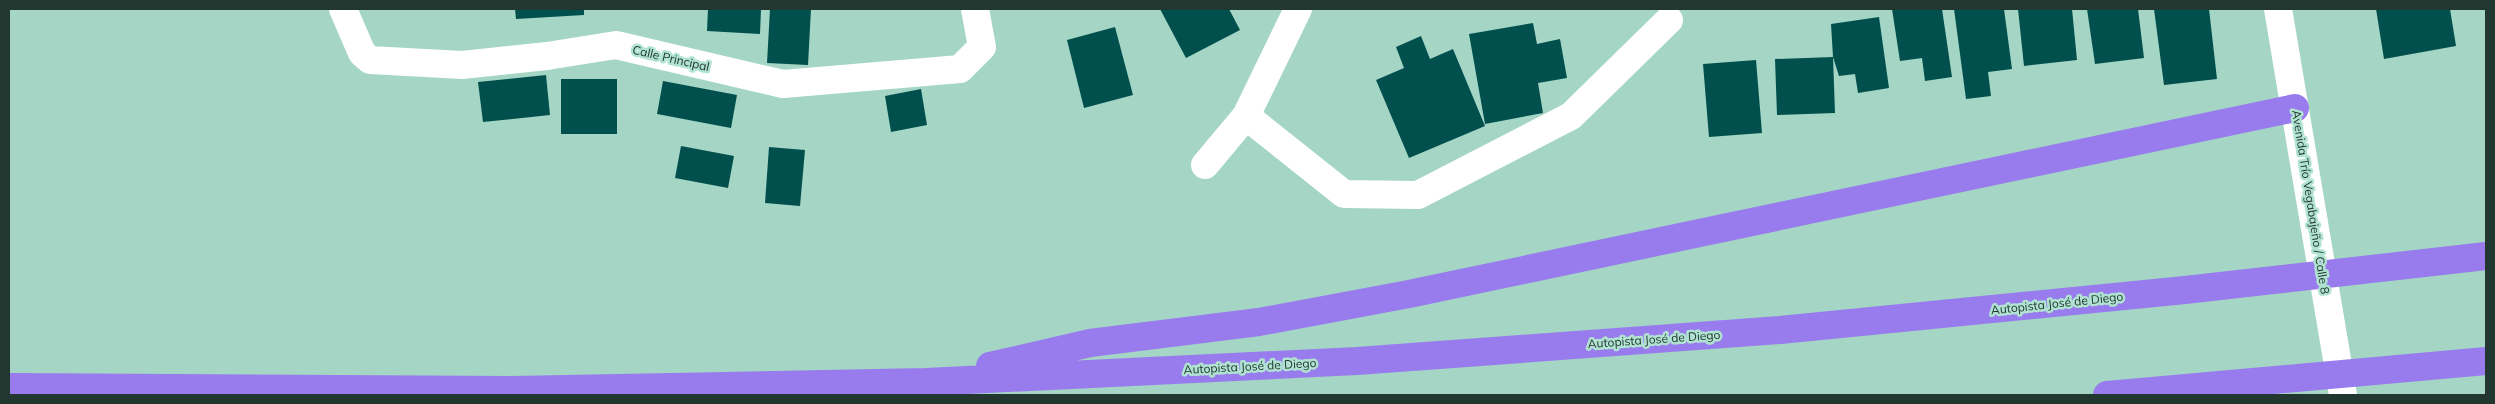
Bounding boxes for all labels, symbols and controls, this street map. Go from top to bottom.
street label: Calle Principal [631,42,711,74]
street label: Avenida Trío Vegabajeño / Calle 8 [2289,109,2333,295]
street label: Autopista José de Diego [1990,289,2124,317]
street label: Autopista José de Diego [1587,327,1721,351]
street label: Autopista José de Diego [1183,355,1317,377]

